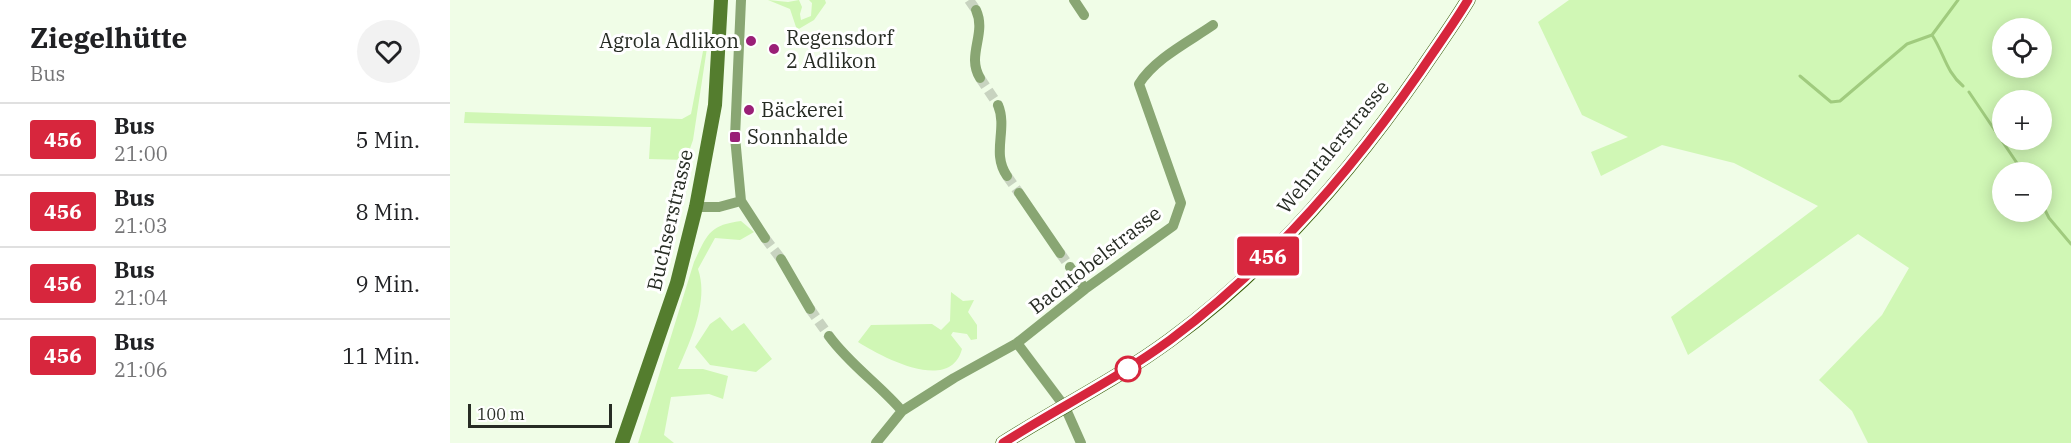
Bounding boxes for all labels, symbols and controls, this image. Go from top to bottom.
map controls [1992,18,2052,222]
button: locate [1992,18,2052,78]
text: Ziegelhütte [30,19,187,56]
button: heart [357,20,420,83]
place label: Regensdorf 2 Adlikon [786,24,894,74]
place label: Agrola Adlikon [599,27,739,54]
marker: Agrola Adlikon [744,34,758,48]
marker: Regensdorf 2 Adlikon [767,42,781,56]
text: Bus [30,60,65,87]
street label: Wehntalerstrasse [1270,74,1395,219]
button: + [1992,90,2052,150]
place label: Bäckerei [761,96,844,123]
marker: Bäckerei [742,103,756,117]
text: Bus [114,111,155,140]
place label: Sonnhalde [747,123,848,150]
text: 456 [44,125,82,153]
text: 5 Min. [355,125,420,154]
marker: Sonnhalde [728,130,742,144]
text: 21:00 [114,140,168,167]
street label: Buchserstrasse [640,147,699,293]
button: − [1992,162,2052,222]
text: Bus [114,183,155,212]
text: 456 [44,197,82,225]
text: 8 Min. [355,197,420,226]
street label: Bachtobelstrasse [1023,199,1166,320]
text: 21:03 [114,212,168,239]
line badge: 456 [1234,236,1302,276]
text: 456 [1249,242,1287,270]
text: Bus [114,255,155,284]
text: 456 [44,269,82,297]
text: 9 Min. [355,269,420,298]
text: 21:04 [114,284,168,311]
text: Bus [114,327,155,356]
text: 456 [44,341,82,369]
text: 11 Min. [342,341,420,370]
text: 21:06 [114,356,168,383]
unlabelled marker [1115,356,1141,382]
scale bar [468,401,612,428]
text: 100 m [477,404,525,424]

